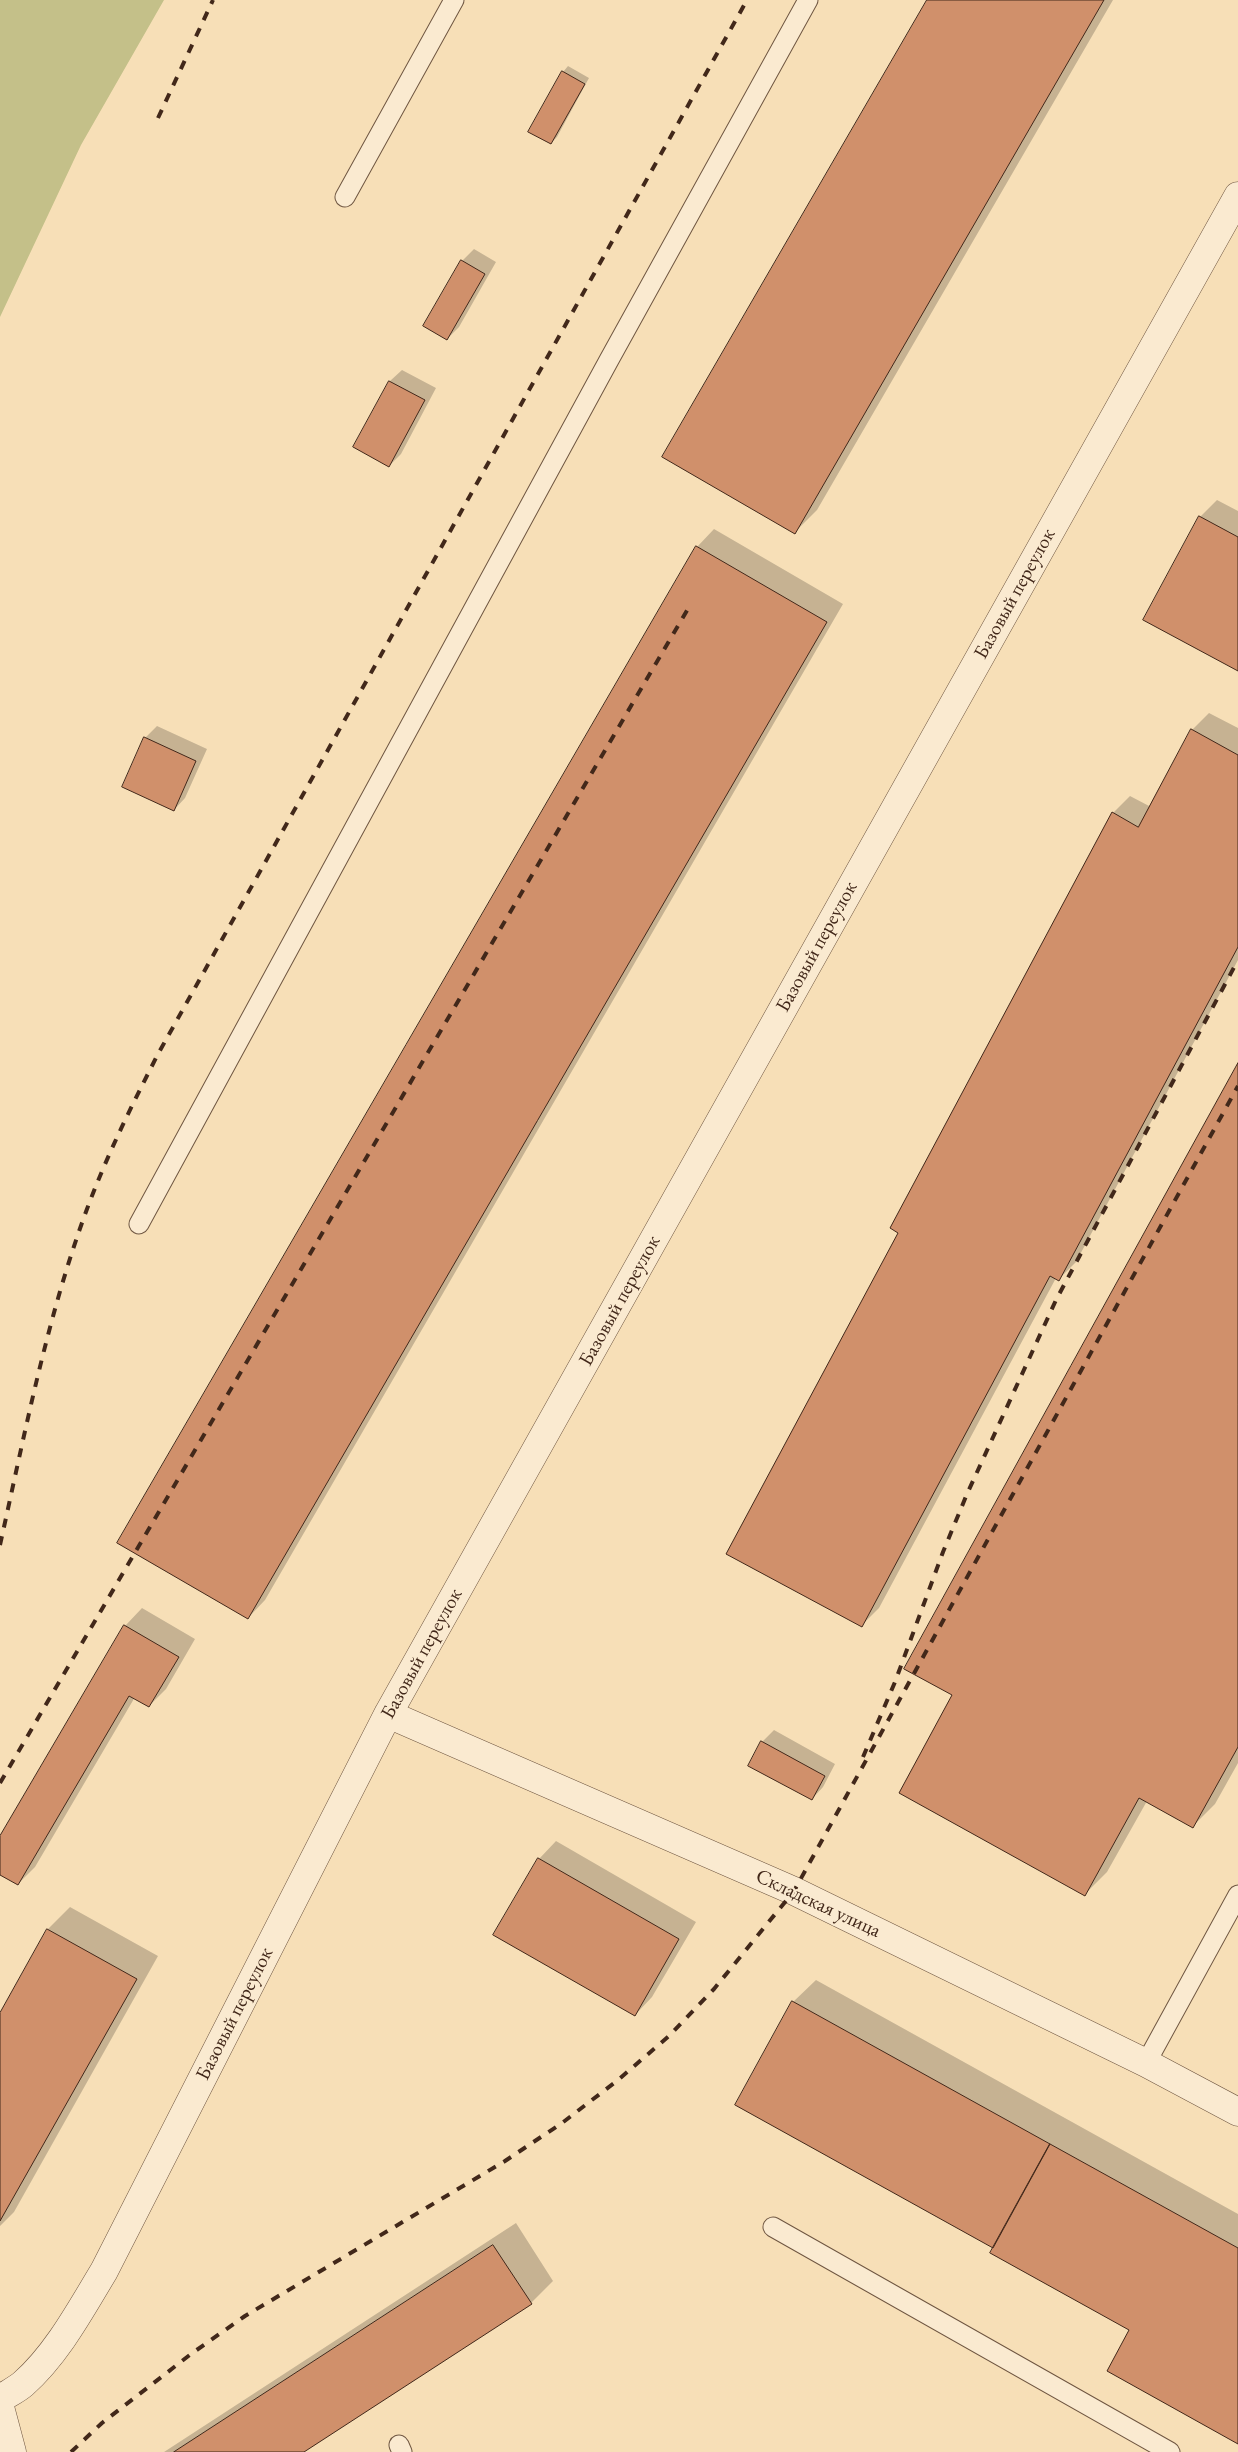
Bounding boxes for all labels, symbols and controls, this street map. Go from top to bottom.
street label: Базовый переулок [969,524,1061,664]
street label: Базовый переулок [771,877,863,1017]
street label: Базовый переулок [574,1231,666,1371]
street label: Базовый переулок [376,1584,468,1724]
street label: Складская улица [752,1865,884,1943]
street label: Базовый переулок [191,1944,279,2084]

